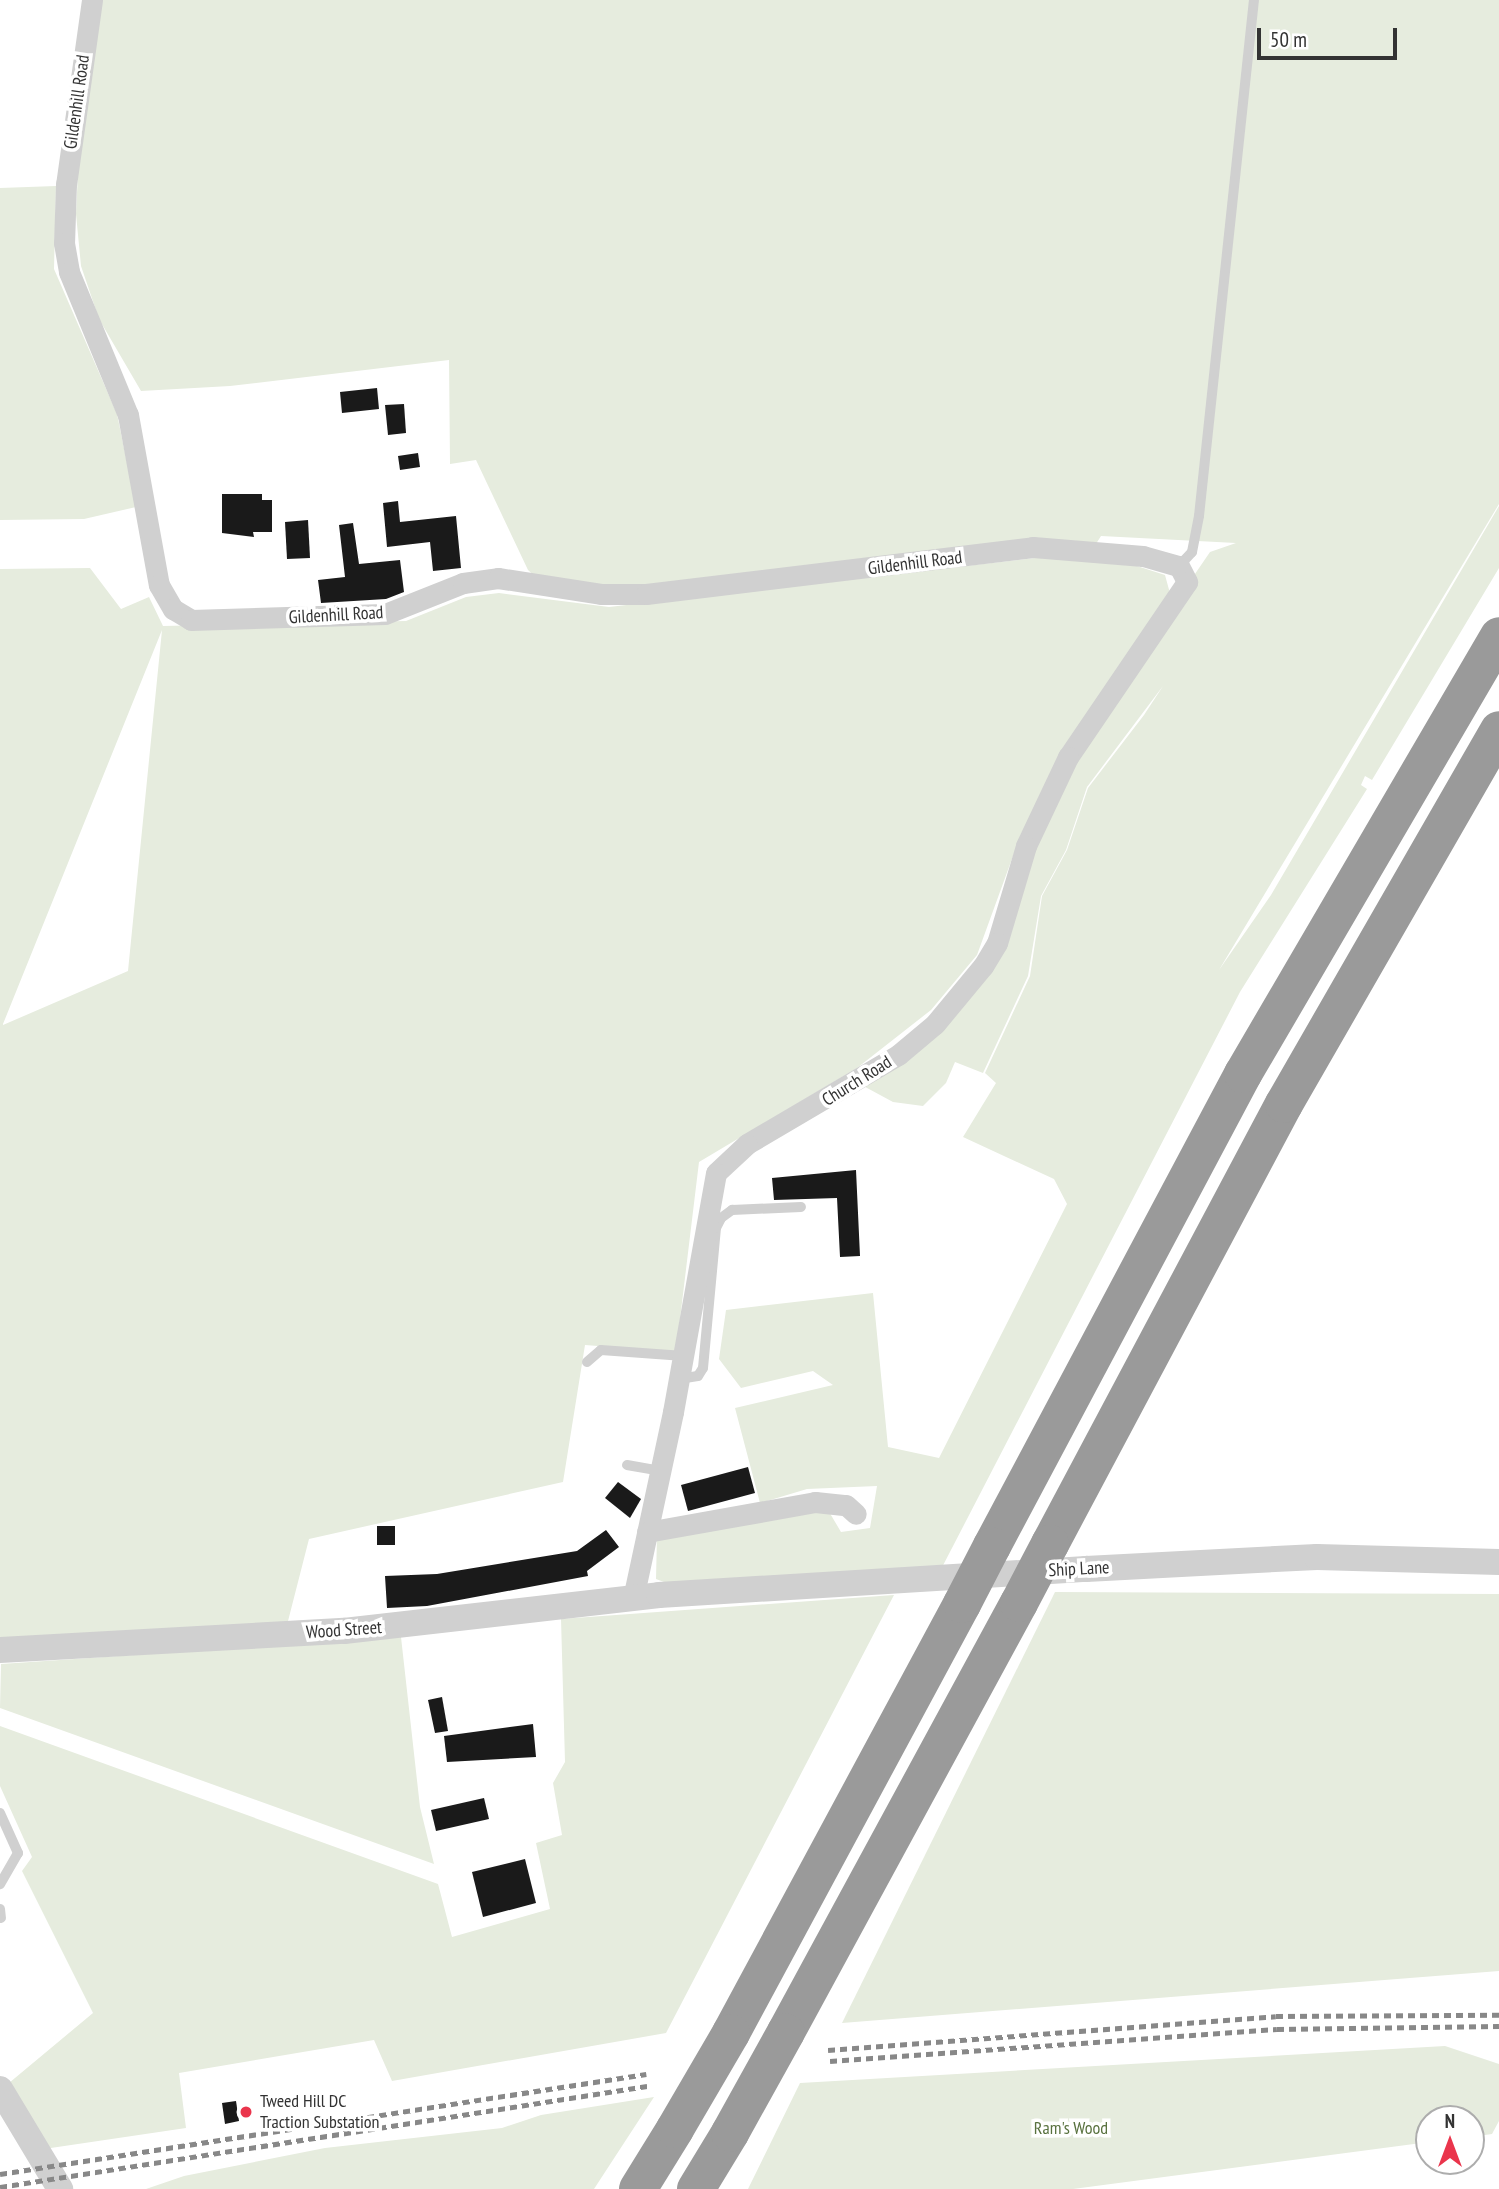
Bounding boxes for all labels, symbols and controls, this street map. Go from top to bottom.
scale bar [1261,14,1401,58]
text: 50 m [1270,26,1307,53]
street label: Gildenhill Road [60,54,94,150]
street label: Gildenhill Road [867,547,963,579]
street label: Gildenhill Road [288,602,384,628]
street label: Church Road [818,1051,896,1111]
street label: Ship Lane [1048,1557,1110,1581]
street label: Wood Street [305,1617,383,1643]
place label: Tweed Hill DC Traction Substation [260,2091,380,2134]
marker: Tweed Hill DC Traction Substation [238,2104,254,2120]
north arrow [1415,2105,1485,2175]
text: N [1445,2109,1455,2133]
park label: Ram's Wood [1034,2117,1108,2139]

